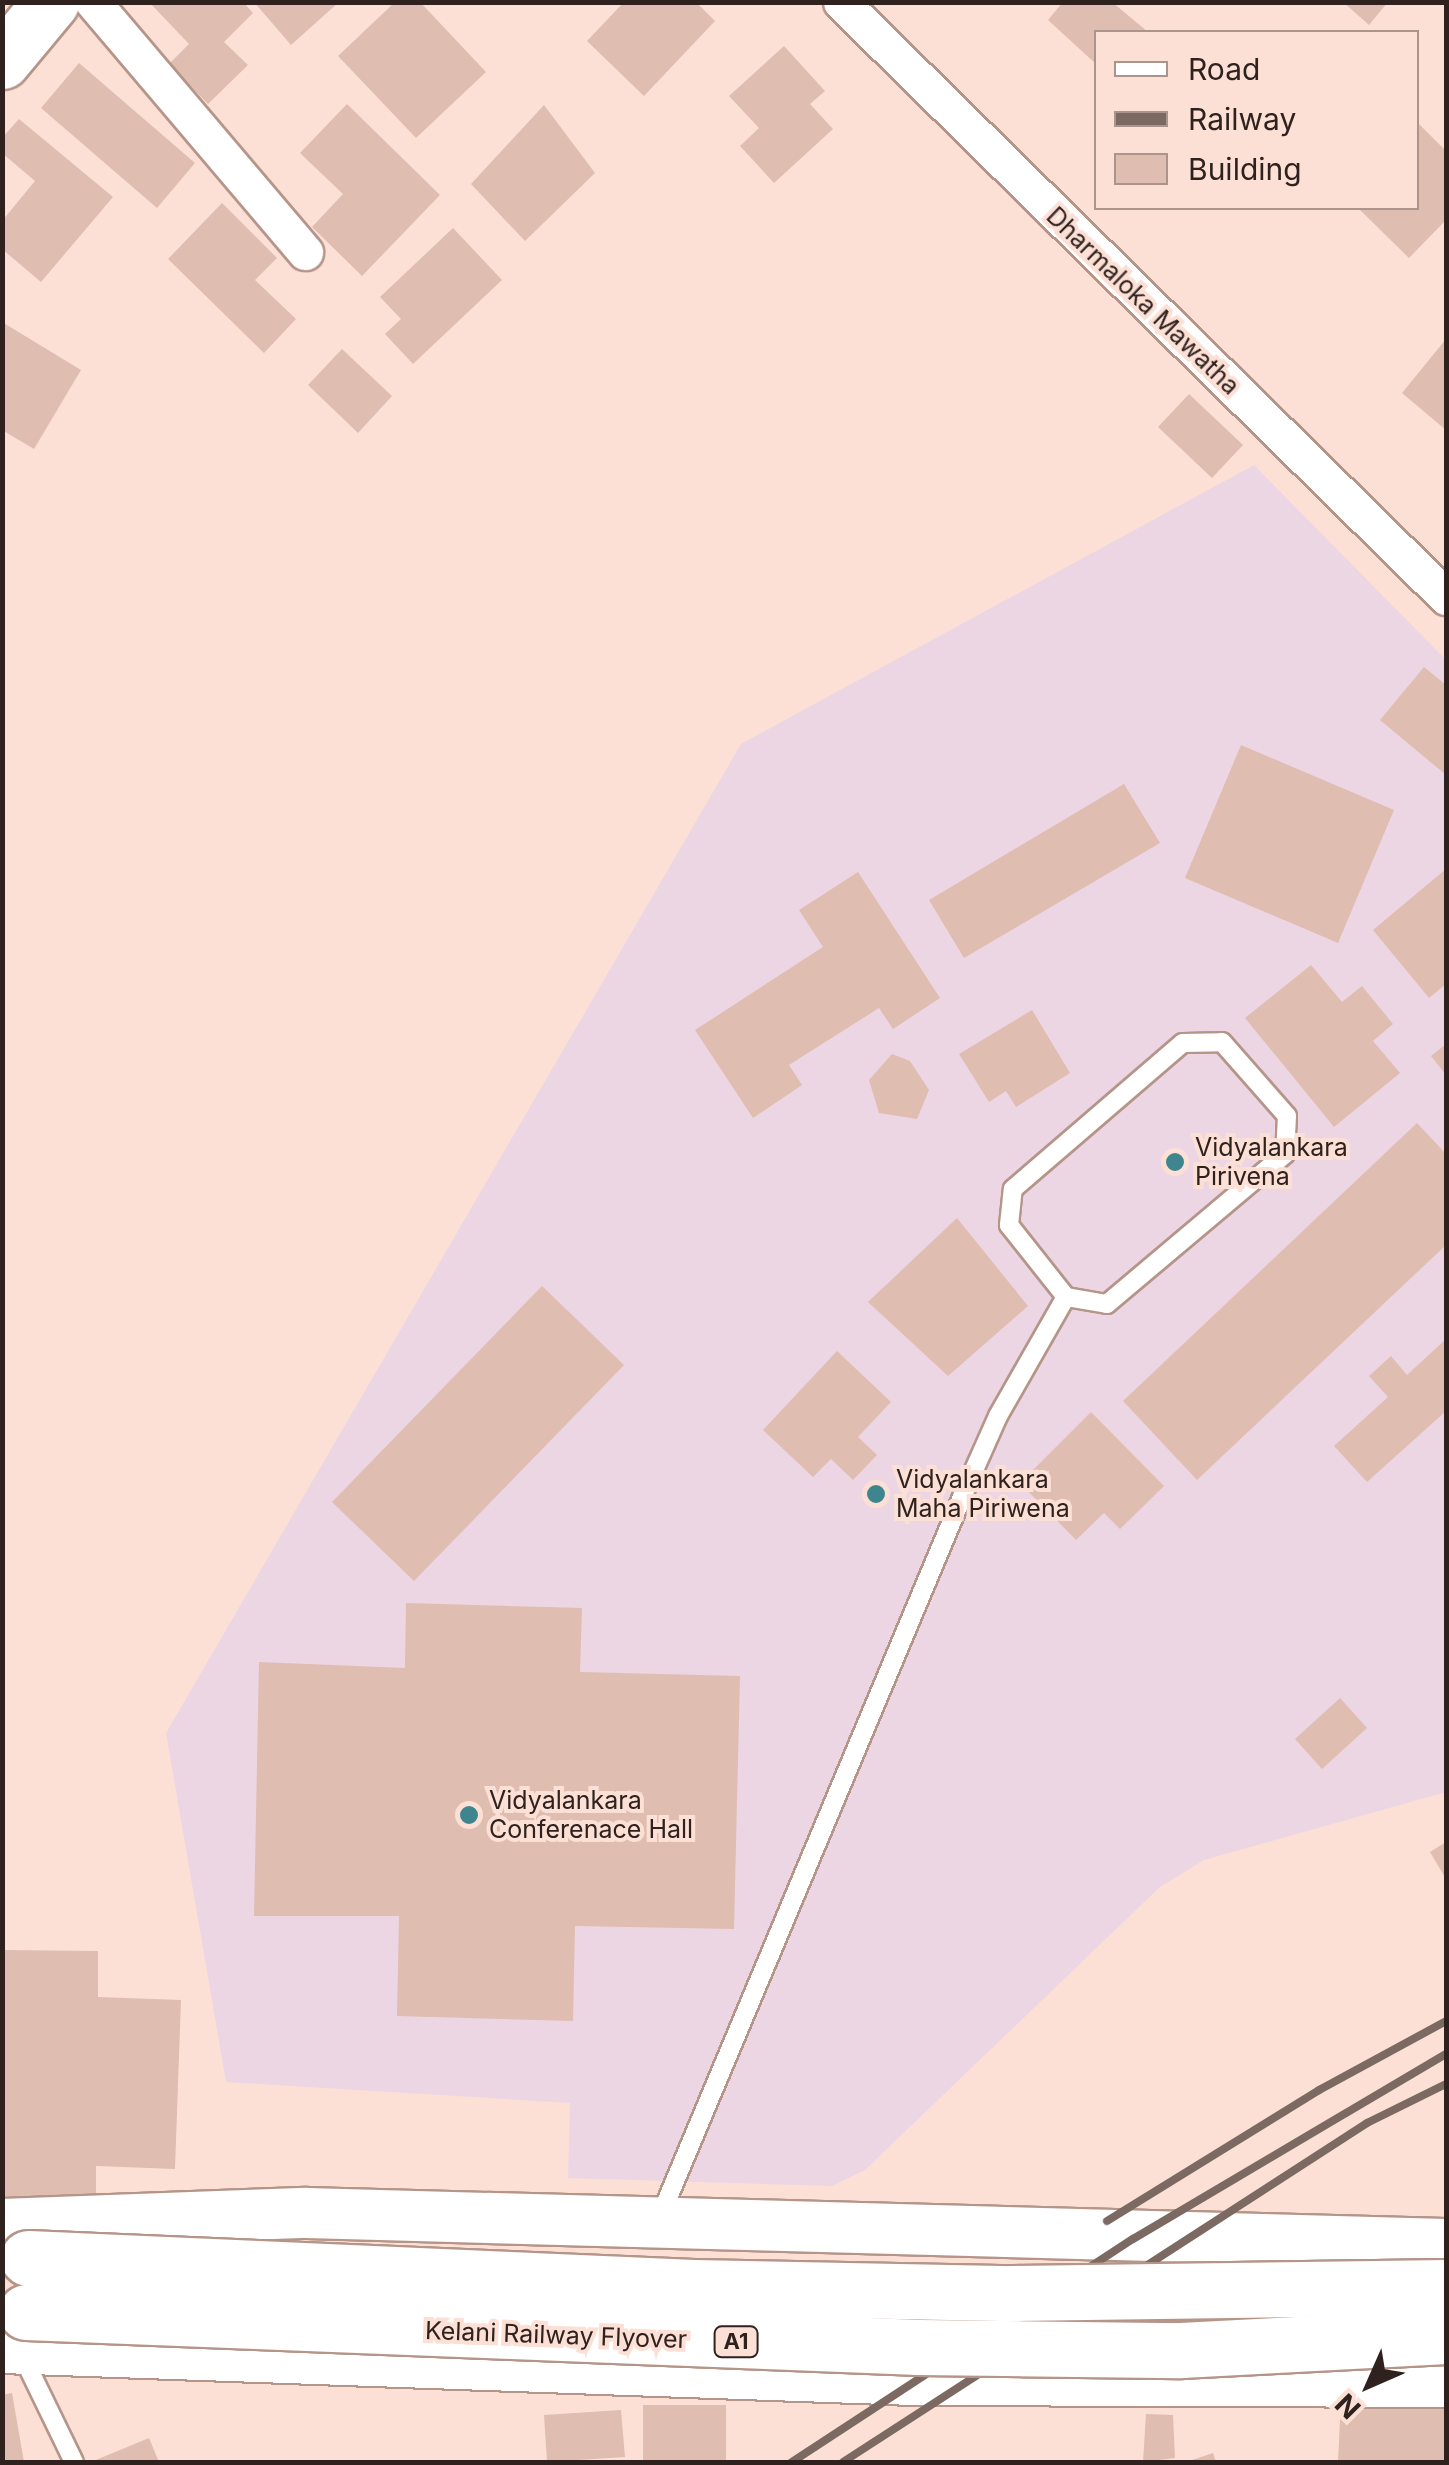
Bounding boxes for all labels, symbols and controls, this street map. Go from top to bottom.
legend [1094,30,1419,210]
text: Road [1188,51,1260,87]
text: Railway [1188,101,1296,137]
text: Building [1188,151,1302,187]
street label: Dharmaloka Mawatha [1040,201,1246,401]
place label: Vidyalankara Pirivena [1195,1133,1348,1192]
marker: Vidyalankara Pirivena [1164,1151,1186,1173]
place label: Vidyalankara Maha Piriwena [896,1465,1070,1524]
marker: Vidyalankara Maha Piriwena [865,1483,887,1505]
place label: Vidyalankara Conferenace Hall [489,1786,693,1845]
marker: Vidyalankara Conferenace Hall [458,1804,480,1826]
street label: Kelani Railway Flyover [424,2315,688,2355]
road number: A1 [714,2325,758,2359]
north arrow [1319,2335,1419,2435]
text: N [1328,2387,1367,2426]

